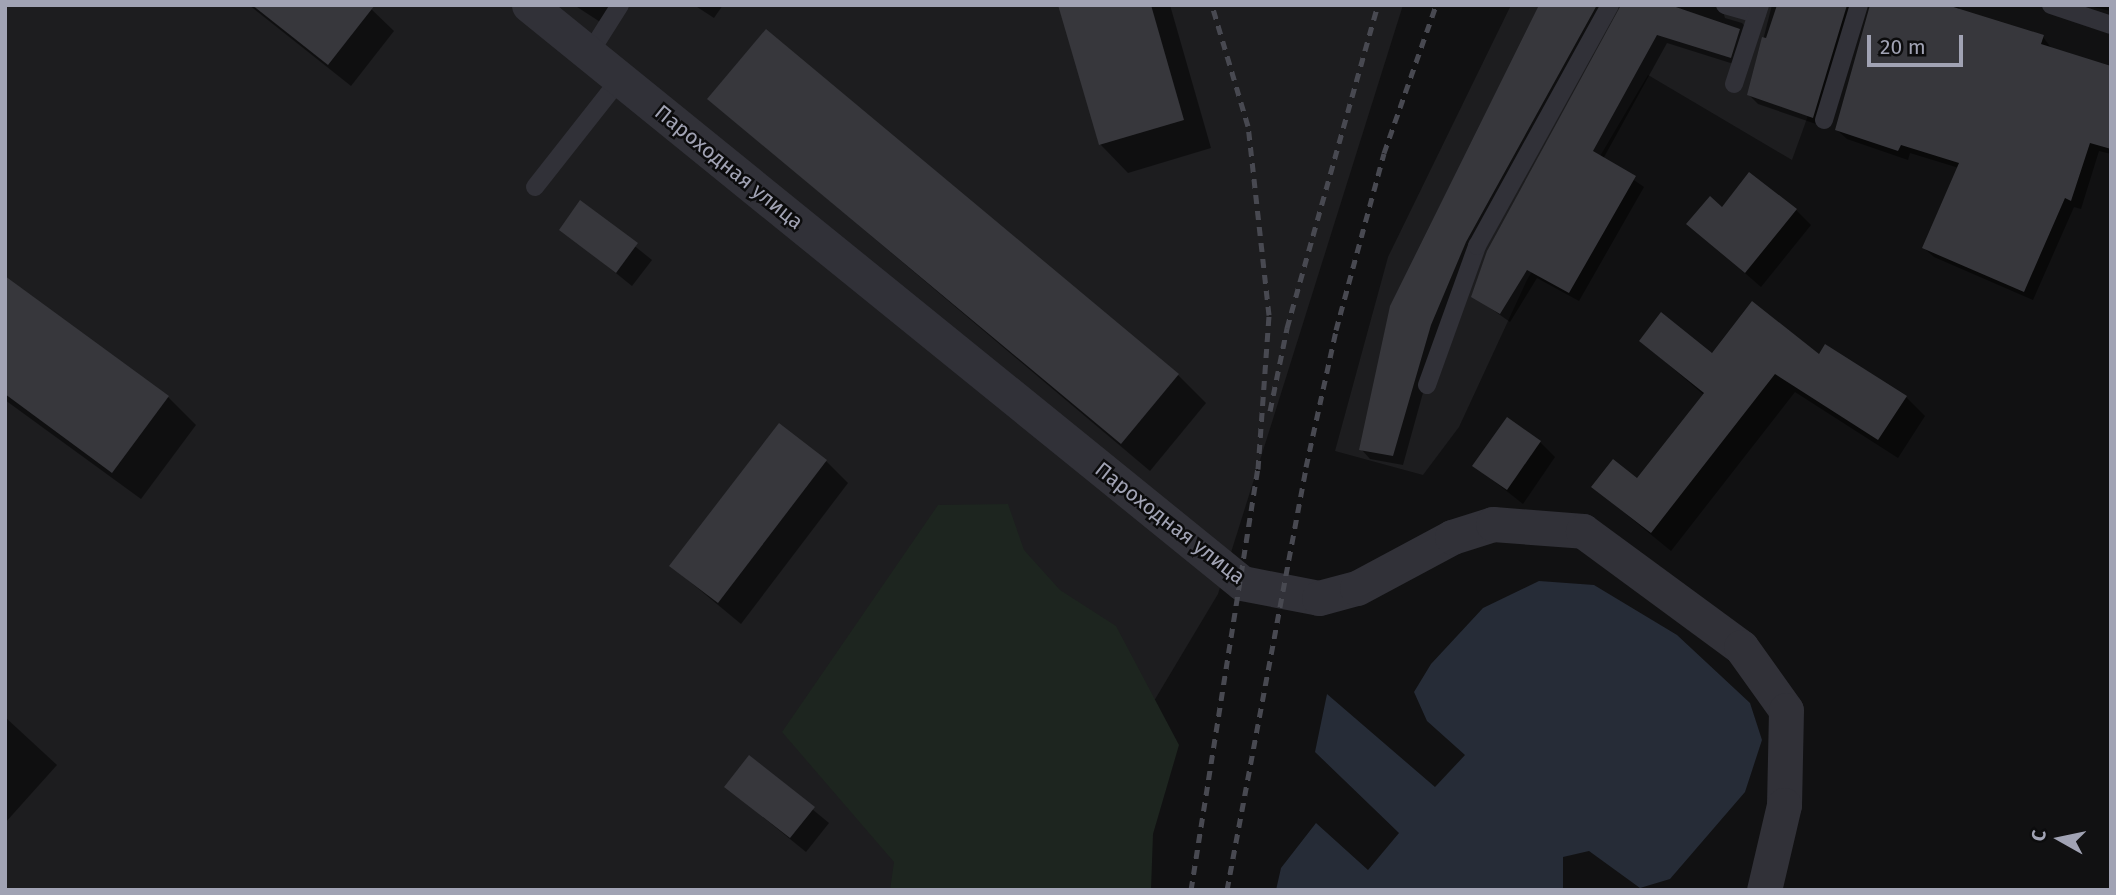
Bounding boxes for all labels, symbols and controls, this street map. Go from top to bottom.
scale bar [1871,21,1967,65]
text: 20 m [1880,34,1926,60]
street label: Пароходная улица [650,99,808,235]
street label: Пароходная улица [1090,457,1250,589]
north arrow [2025,804,2095,874]
text: С [2027,828,2051,843]

